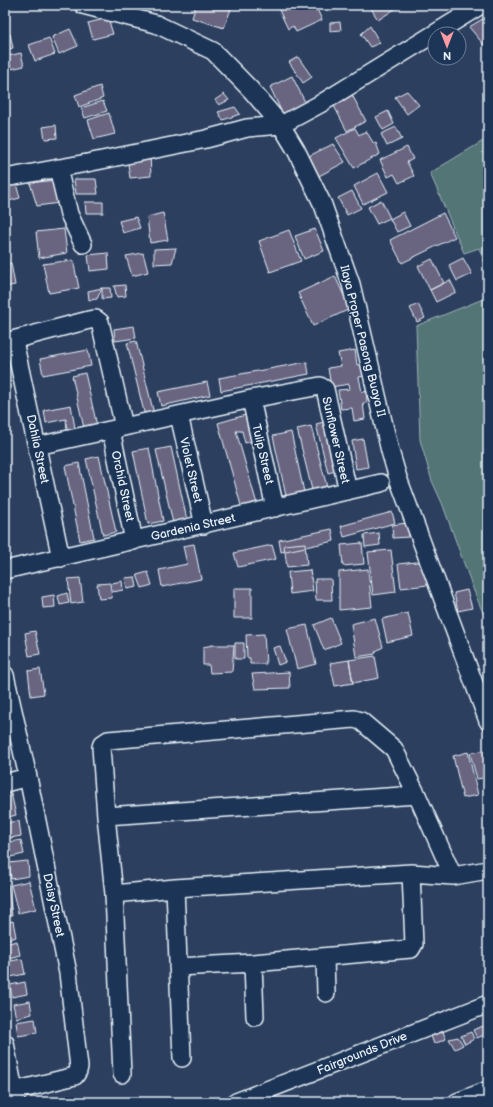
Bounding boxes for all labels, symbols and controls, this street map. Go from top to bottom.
north arrow [427,26,467,66]
text: N [443,49,451,62]
street label: Ilaya Proper Pasong Buaya II [336,264,389,419]
street label: Sunflower Street [318,395,353,485]
street label: Dahlia Street [23,413,52,485]
street label: Tulip Street [248,423,277,486]
street label: Violet Street [176,436,205,504]
street label: Orchid Street [108,449,137,523]
street label: Gardenia Street [149,510,237,544]
street label: Daisy Street [39,872,68,939]
street label: Fairgrounds Drive [315,1029,409,1078]

